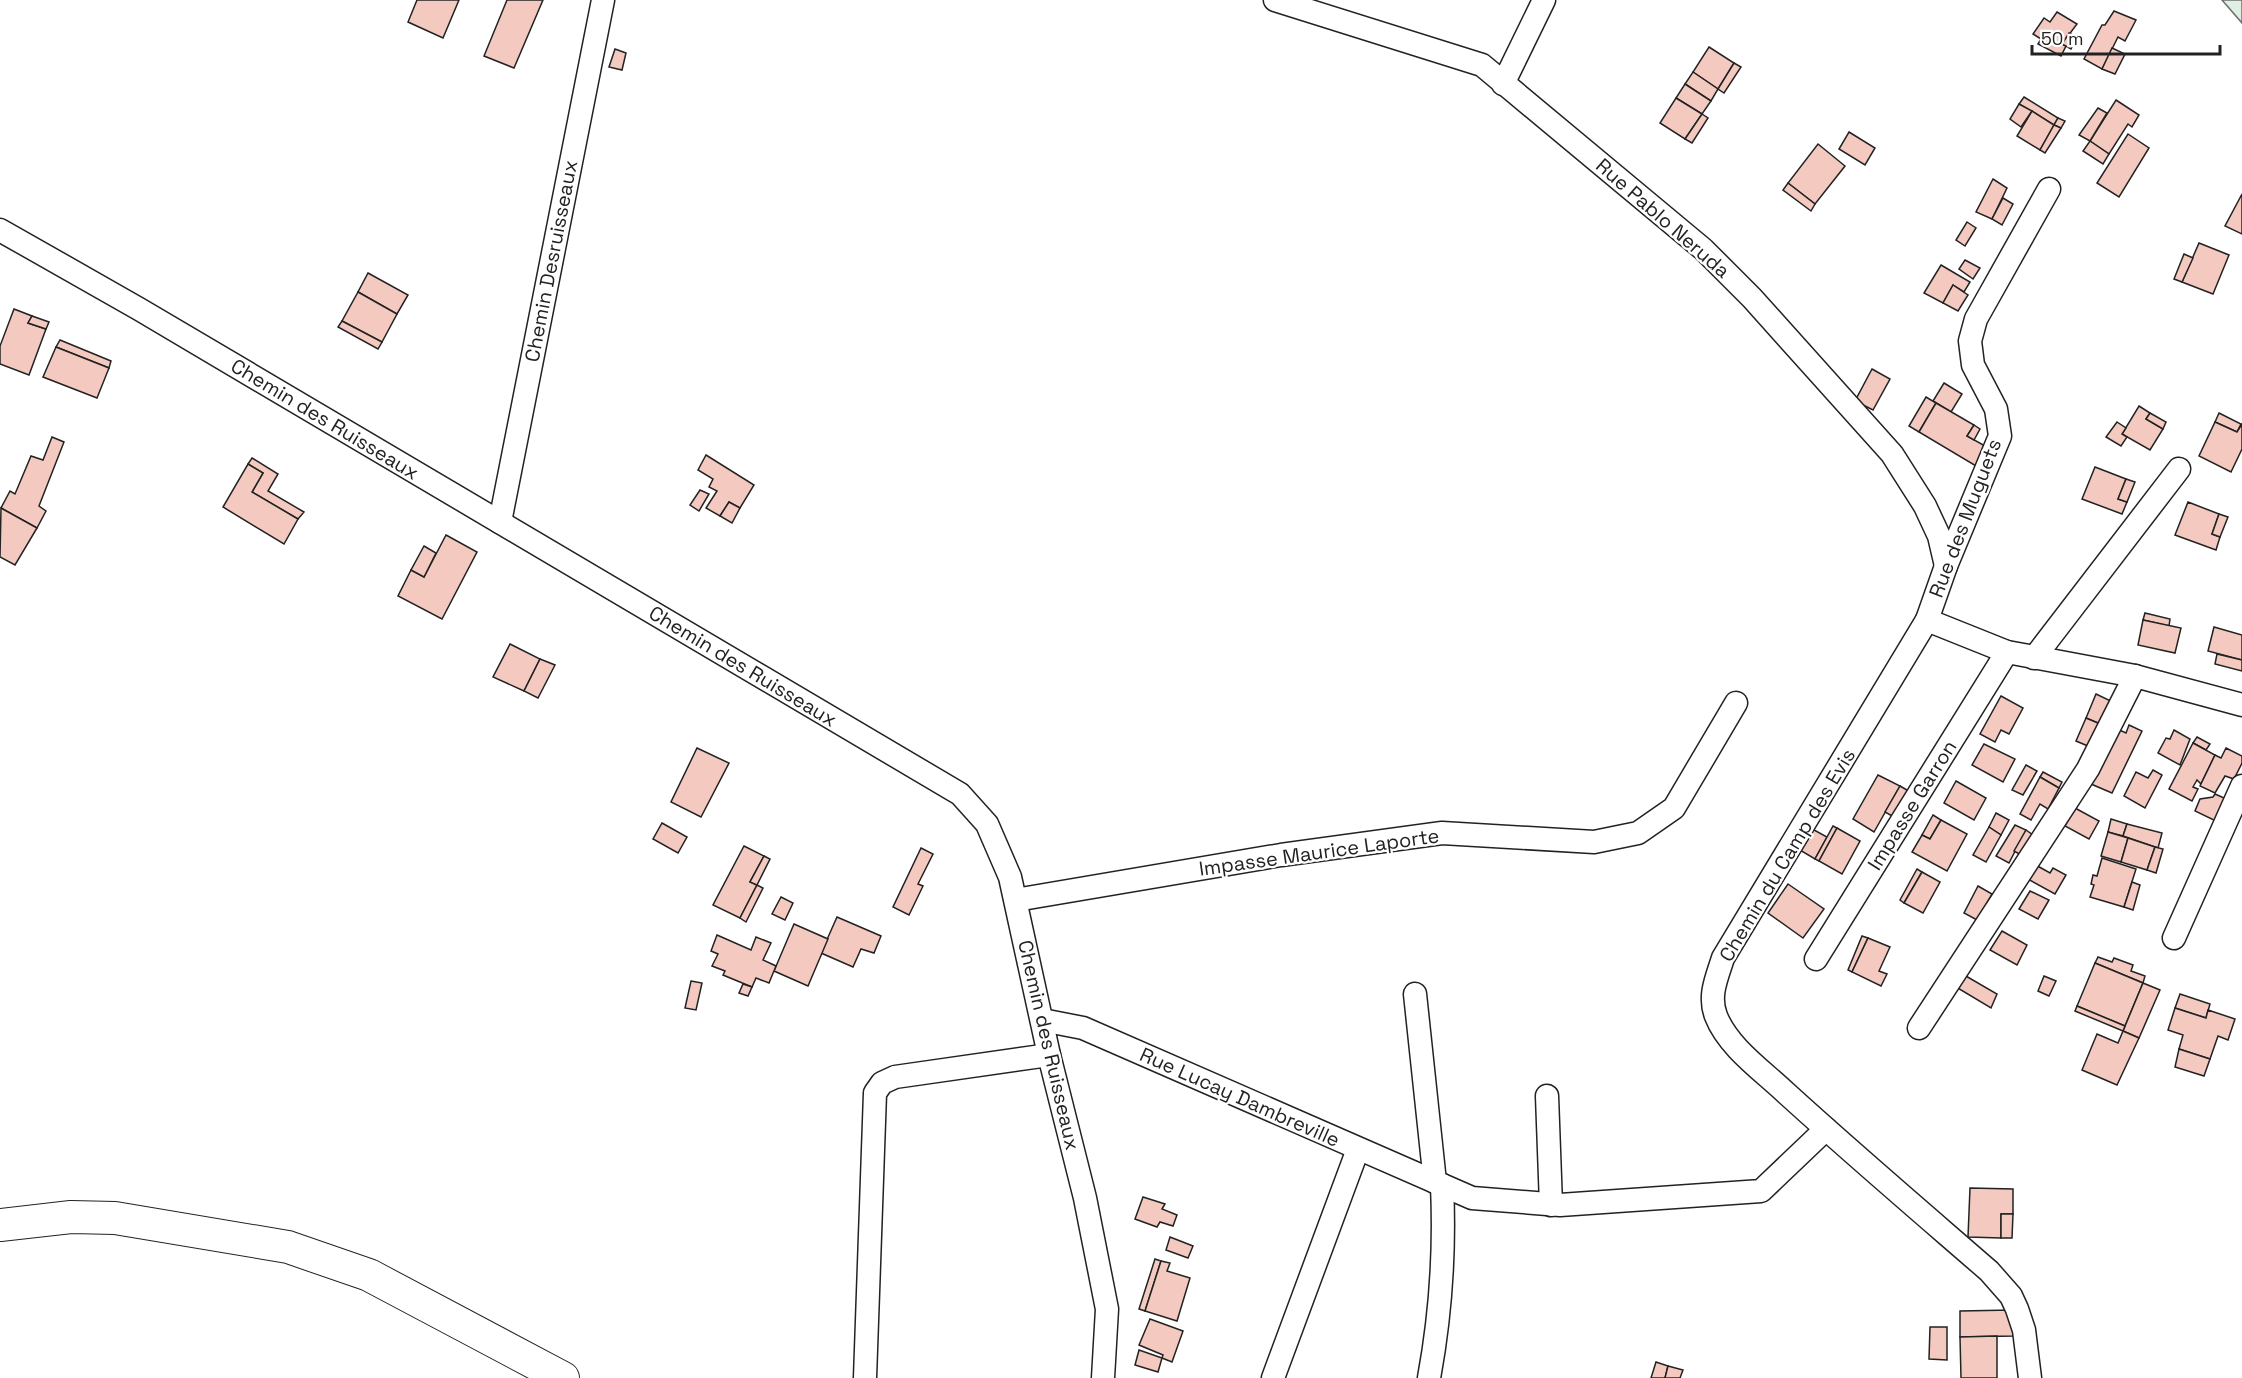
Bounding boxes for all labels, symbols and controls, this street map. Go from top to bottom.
scale bar [2032,18,2220,56]
text: 50 m [2041,27,2083,50]
street label: Rue Pablo Neruda [1590,153,1736,283]
street label: Chemin Desruisseaux [519,158,583,364]
street label: Chemin des Ruisseaux [226,353,424,485]
street label: Rue des Muguets [1923,435,2007,601]
street label: Chemin des Ruisseaux [644,600,842,732]
street label: Impasse Garron [1862,735,1962,875]
street label: Chemin du Camp des Evis [1713,744,1861,966]
street label: Impasse Maurice Laporte [1197,822,1441,882]
street label: Chemin des Ruisseaux [1012,937,1086,1153]
street label: Rue Lucay Dambreville [1136,1041,1344,1153]

